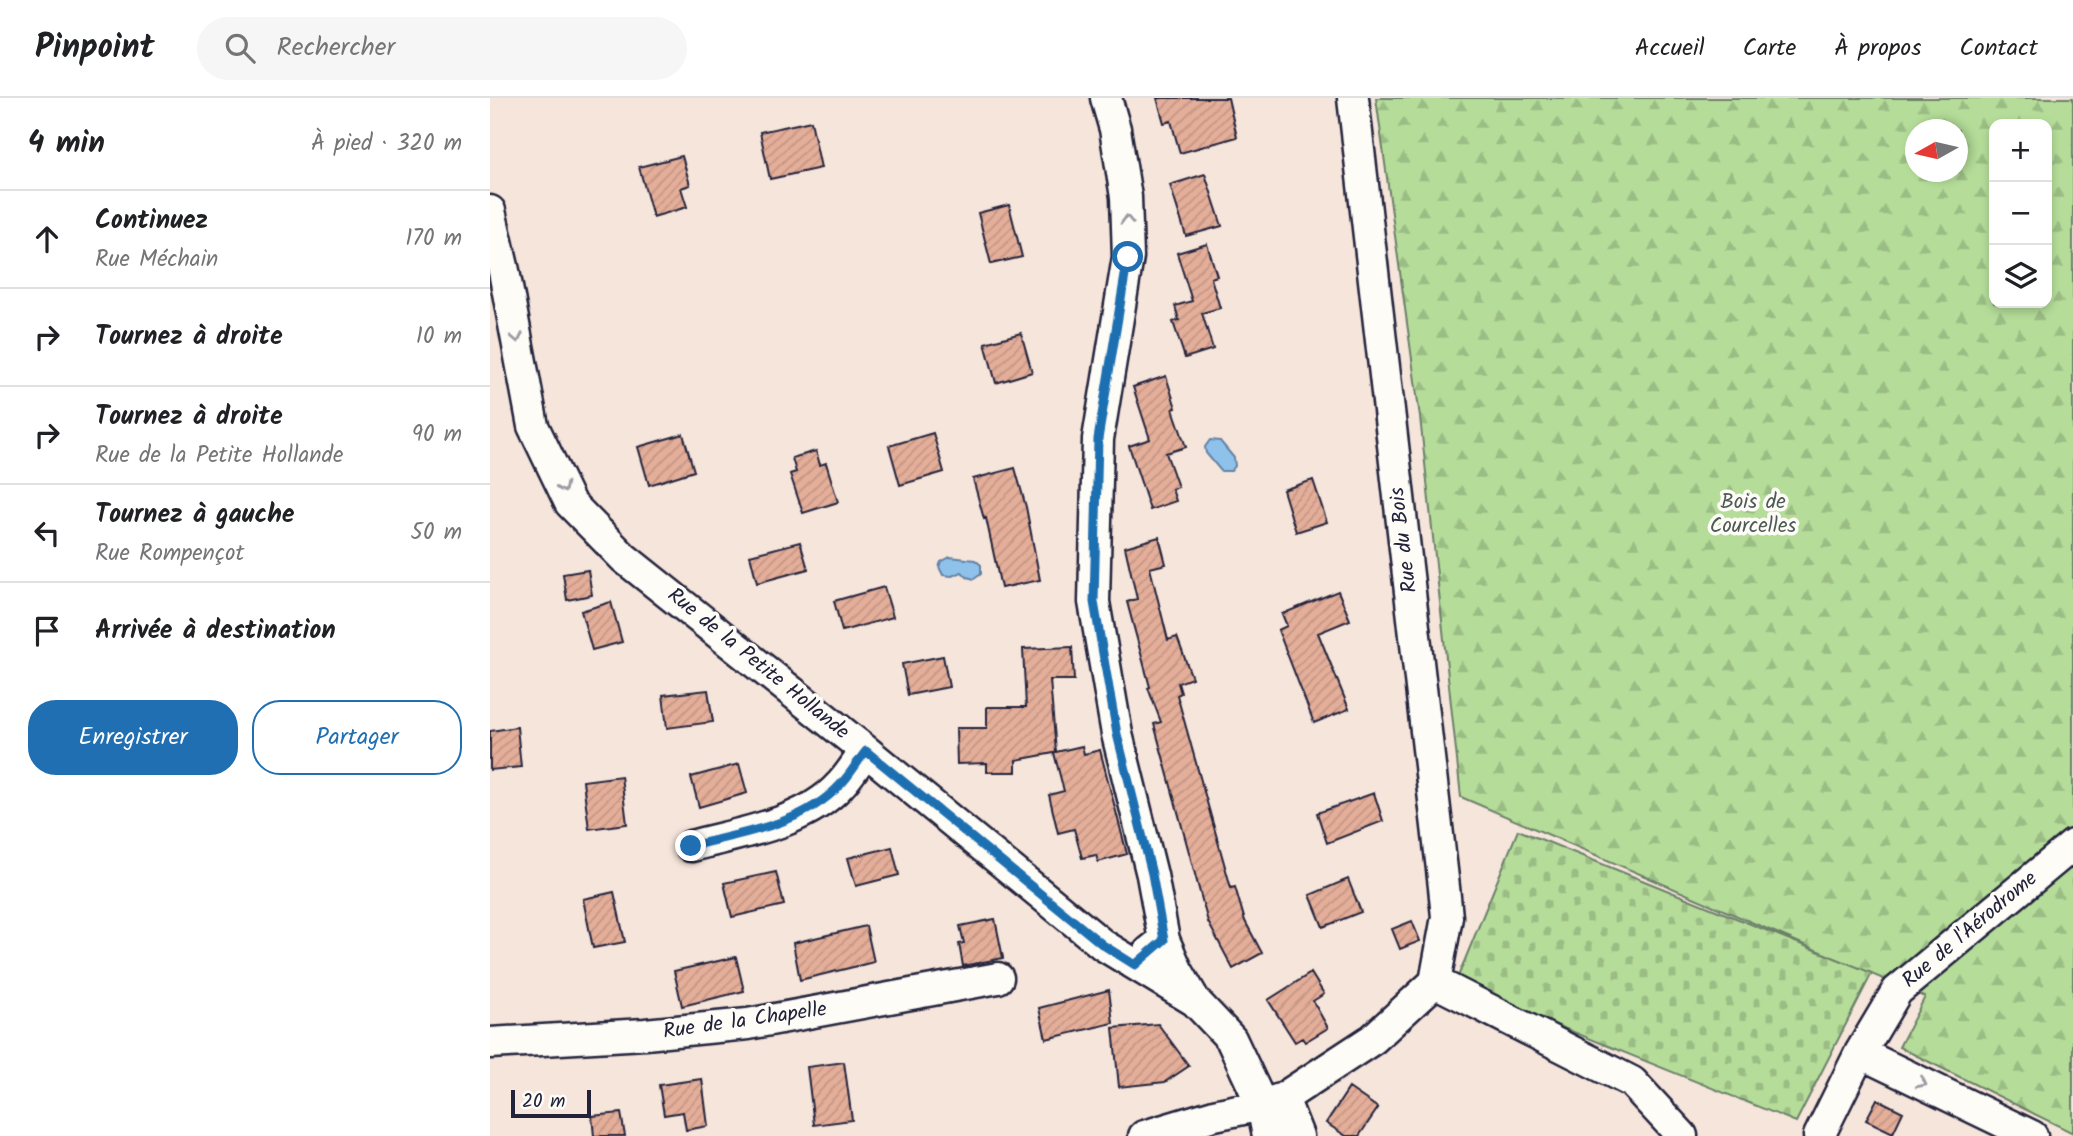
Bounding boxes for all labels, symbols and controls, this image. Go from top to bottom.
search box [197,17,687,80]
text: Pinpoint [35,22,155,75]
text: Rechercher [277,27,395,69]
icon: search [221,29,259,67]
text: Accueil [1635,29,1705,68]
text: Carte [1743,29,1796,68]
text: À propos [1834,29,1921,68]
text: Contact [1959,29,2038,68]
north arrow [1905,119,1968,182]
map controls [1989,119,2052,308]
button: + [1989,119,2052,182]
text: 4 min [28,120,105,168]
text: À pied · 320 m [311,126,462,162]
button: − [1989,182,2052,245]
text: Continuez [95,200,208,242]
one-way arrow [1119,214,1135,225]
icon: ahead [28,220,66,258]
text: 170 m [405,221,462,257]
route start [1112,241,1143,272]
text: Rue Méchain [95,242,218,278]
button: layers [1989,245,2052,308]
text: Tournez à droite [95,316,283,358]
icon: right [28,318,66,356]
text: 10 m [416,319,462,355]
one-way arrow [509,332,524,344]
text: Tournez à droite [95,396,283,438]
icon: right [28,416,66,454]
text: 90 m [412,417,462,453]
text: Rue de la Petite Hollande [95,438,343,474]
one-way arrow [555,481,569,493]
street label: Rue du Bois [1381,485,1427,595]
park label: Bois de Courcelles [1710,486,1796,543]
text: Tournez à gauche [95,494,295,536]
icon: left [28,514,66,552]
text: 50 m [411,515,462,551]
text: Rue Rompençot [95,536,244,572]
street label: Rue de la Petite Hollande [659,580,857,749]
text: Arrivée à destination [95,610,336,652]
icon: arrive [28,612,66,650]
button: Enregistrer [28,700,238,775]
button: Partager [252,700,462,775]
route end [675,830,706,861]
street label: Rue de l'Aérodrome [1895,863,2045,997]
street label: Rue de la Chapelle [661,993,829,1049]
one-way arrow [1915,1074,1927,1088]
scale bar [511,1087,592,1119]
text: 20 m [522,1087,565,1117]

